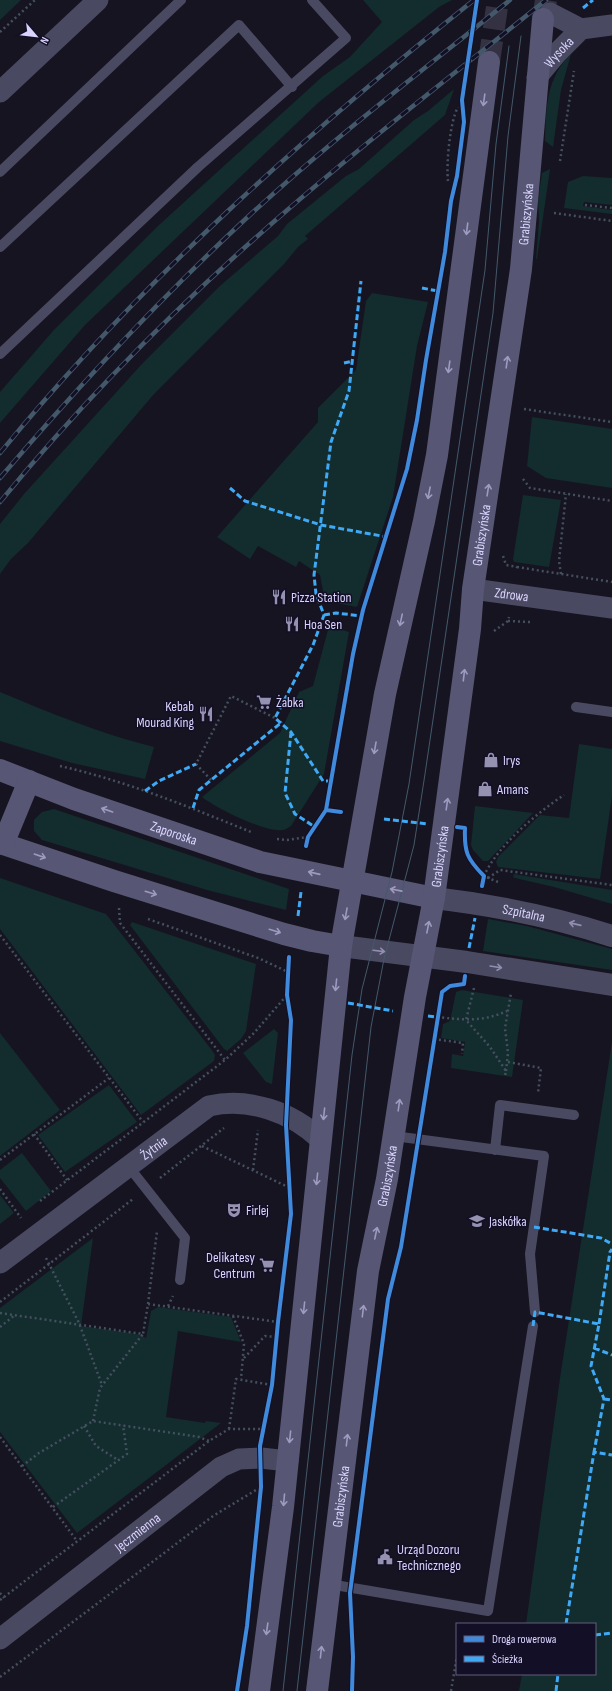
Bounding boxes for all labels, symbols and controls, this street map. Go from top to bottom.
north arrow [16,16,56,56]
street label: Wysoka [540,33,577,71]
text: N [37,35,52,46]
one-way arrow [480,93,488,106]
street label: Grabiszyńska [515,183,537,246]
one-way arrow [464,222,471,235]
one-way arrow [503,356,511,369]
one-way arrow [445,360,453,373]
one-way arrow [484,484,492,497]
one-way arrow [425,487,433,500]
street label: Grabiszyńska [469,503,495,567]
street label: Zdrowa [494,584,530,606]
restaurant icon: Pizza Station [270,588,288,606]
place label: Pizza Station [291,589,351,606]
one-way arrow [396,613,404,626]
restaurant icon: Hoa Sen [283,615,301,633]
place label: Hoa Sen [304,616,342,633]
one-way arrow [460,669,468,682]
supermarket icon: Żabka [255,693,273,711]
place label: Żabka [276,694,304,711]
place label: Kebab Mourad King [136,698,194,731]
restaurant icon: Kebab Mourad King [197,705,215,723]
one-way arrow [371,741,379,754]
shop icon: Irys [482,751,500,769]
place label: Irys [503,752,520,769]
shop icon: Amans [476,780,494,798]
place label: Amans [496,781,529,798]
one-way arrow [443,798,451,811]
one-way arrow [101,806,114,813]
street label: Zaporoska [148,818,199,849]
street label: Grabiszyńska [428,825,453,888]
one-way arrow [34,853,47,860]
one-way arrow [308,868,321,876]
one-way arrow [390,886,403,894]
one-way arrow [144,890,157,897]
street label: Szpitalna [501,900,547,926]
one-way arrow [342,907,350,920]
one-way arrow [569,920,582,928]
one-way arrow [425,921,433,934]
one-way arrow [268,928,281,935]
one-way arrow [372,947,385,955]
one-way arrow [489,963,502,971]
one-way arrow [332,978,340,991]
one-way arrow [395,1099,403,1112]
one-way arrow [320,1107,327,1120]
street label: Żytnia [137,1132,171,1164]
street label: Grabiszyńska [374,1144,401,1208]
one-way arrow [313,1172,321,1185]
theatre icon: Firlej [225,1201,243,1219]
place label: Firlej [246,1202,269,1219]
school or university icon: Jaskółka [468,1212,486,1230]
place label: Jaskółka [488,1213,527,1230]
one-way arrow [372,1227,380,1240]
place label: Delikatesy Centrum [206,1249,256,1282]
supermarket icon: Delikatesy Centrum [258,1256,276,1274]
one-way arrow [300,1301,308,1314]
one-way arrow [359,1305,367,1318]
one-way arrow [286,1430,294,1443]
one-way arrow [343,1434,351,1447]
street label: Grabiszyńska [329,1465,353,1528]
one-way arrow [280,1493,288,1506]
street label: Jęczmienna [110,1509,164,1556]
place label: Urząd Dozoru Technicznego [397,1541,461,1574]
public building icon: Urząd Dozoru Technicznego [376,1548,394,1566]
one-way arrow [263,1622,271,1635]
legend [456,1623,596,1675]
text: Droga rowerowa [492,1632,557,1647]
one-way arrow [317,1646,324,1659]
text: Ścieżka [492,1652,523,1667]

